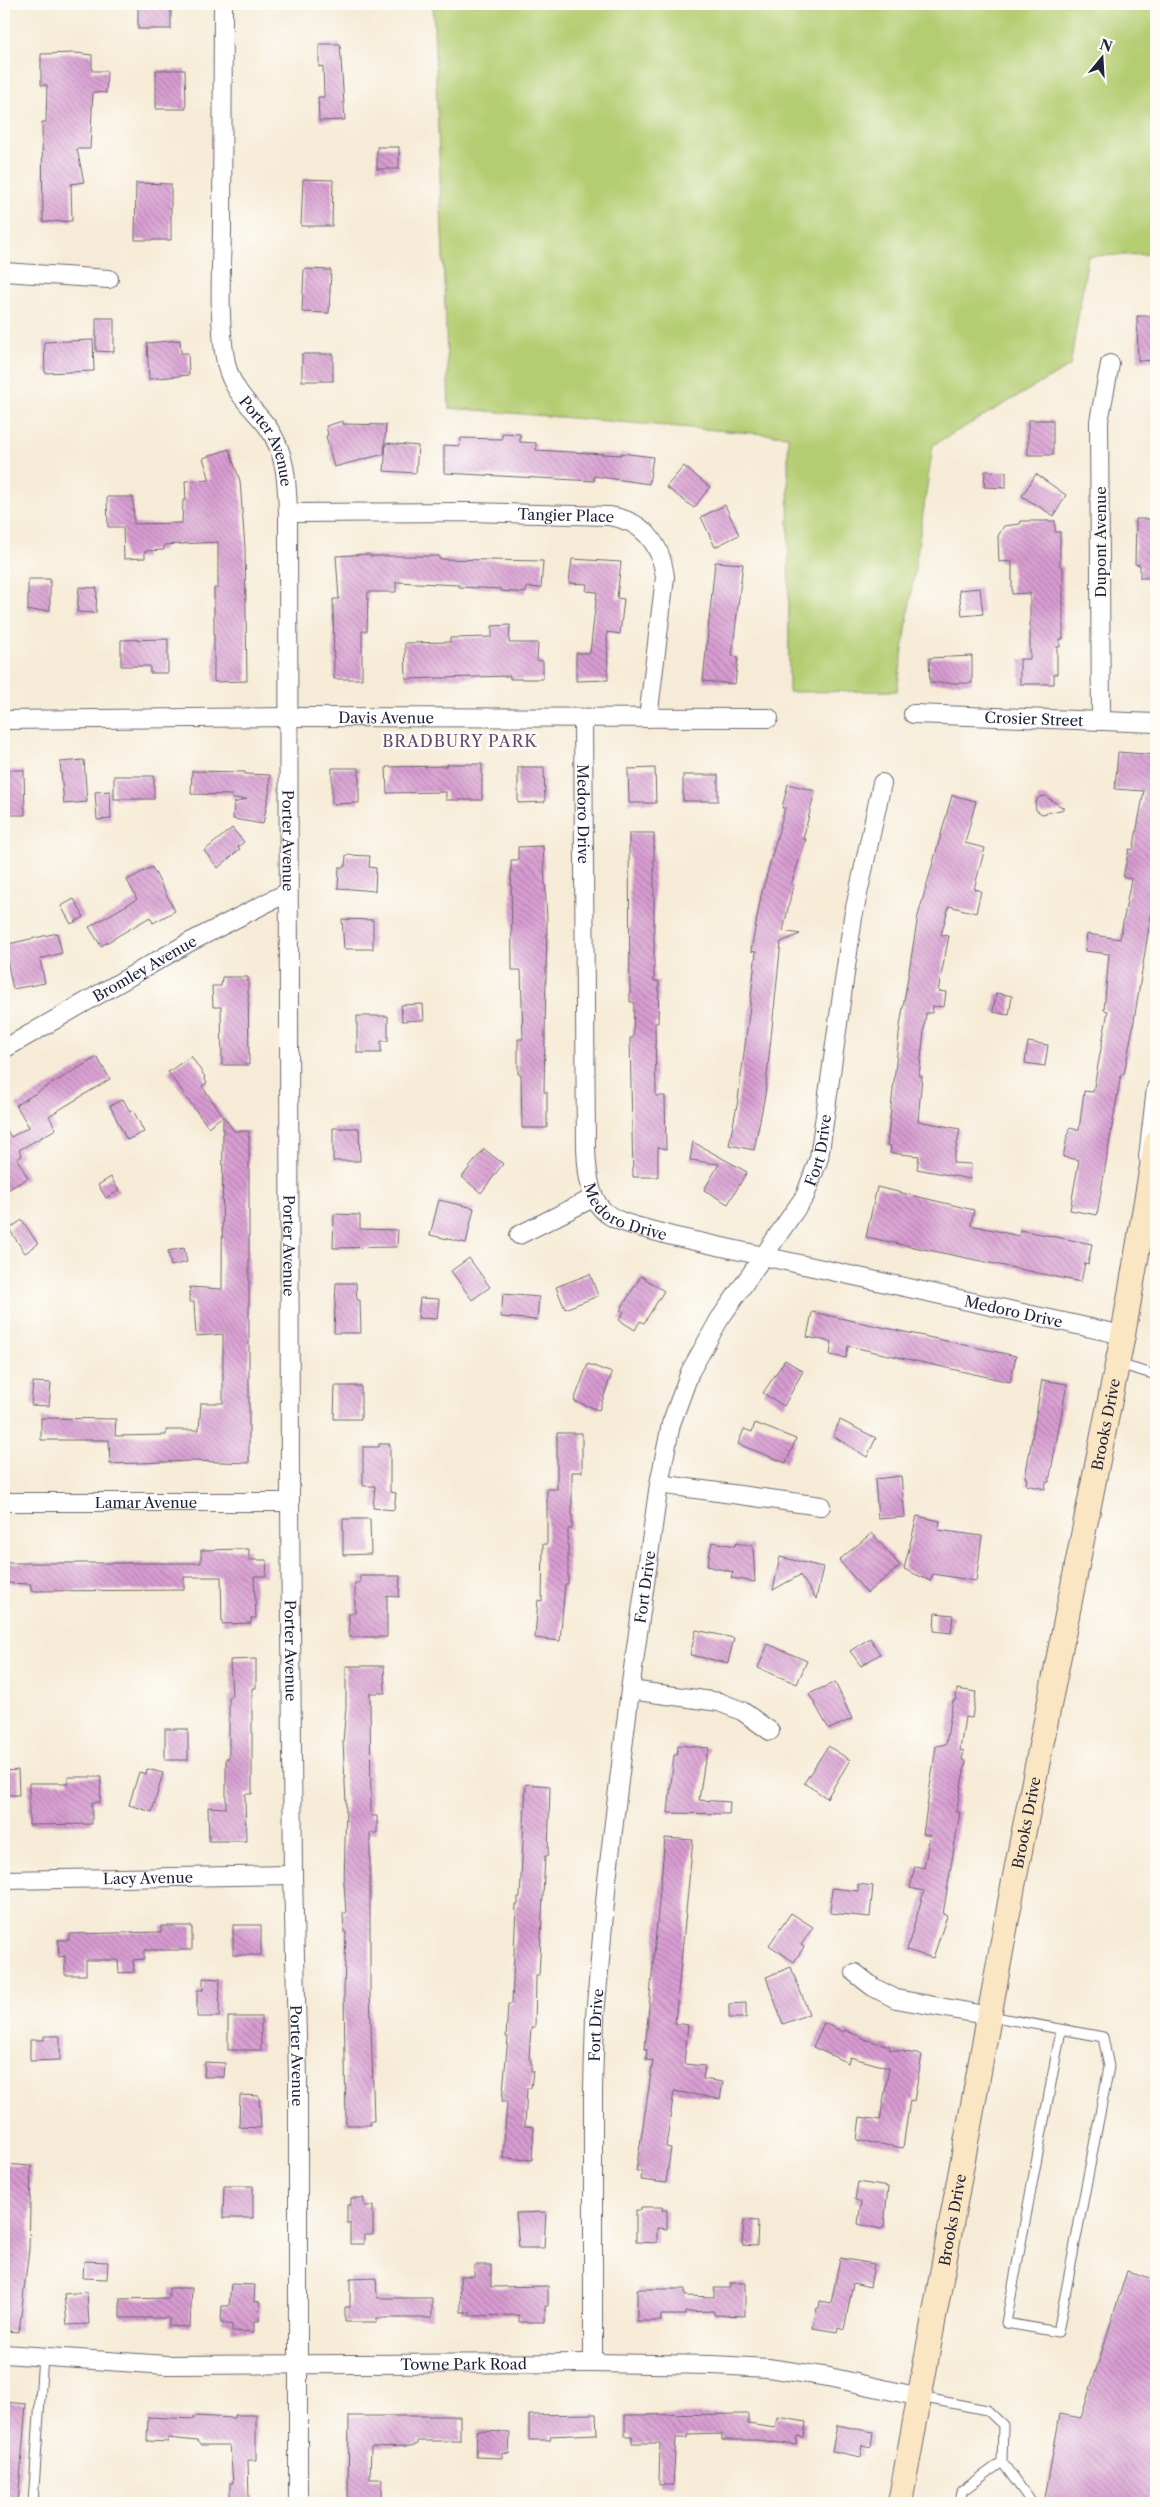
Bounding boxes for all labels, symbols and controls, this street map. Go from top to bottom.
north arrow [1078,32,1128,82]
text: N [1097,35,1115,56]
street label: Porter Avenue [235,392,296,487]
street label: Dupont Avenue [1091,486,1110,598]
street label: Tangier Place [517,504,616,526]
street label: Crosier Street [984,707,1084,730]
street label: Davis Avenue [338,708,434,727]
district label: BRADBURY PARK [382,731,538,751]
street label: Medoro Drive [574,764,594,864]
street label: Porter Avenue [279,790,298,891]
street label: Bromley Avenue [89,931,200,1006]
street label: Fort Drive [800,1113,835,1188]
street label: Medoro Drive [580,1180,669,1244]
street label: Porter Avenue [280,1195,299,1296]
street label: Medoro Drive [963,1291,1064,1331]
street label: Brooks Drive [1087,1377,1124,1472]
street label: Lamar Avenue [95,1493,197,1512]
street label: Fort Drive [630,1549,659,1624]
street label: Porter Avenue [281,1600,301,1701]
street label: Brooks Drive [1007,1775,1044,1870]
street label: Lacy Avenue [103,1867,193,1888]
street label: Fort Drive [584,1988,607,2062]
street label: Porter Avenue [287,2005,308,2106]
street label: Brooks Drive [934,2172,970,2267]
street label: Towne Park Road [400,2354,527,2373]

